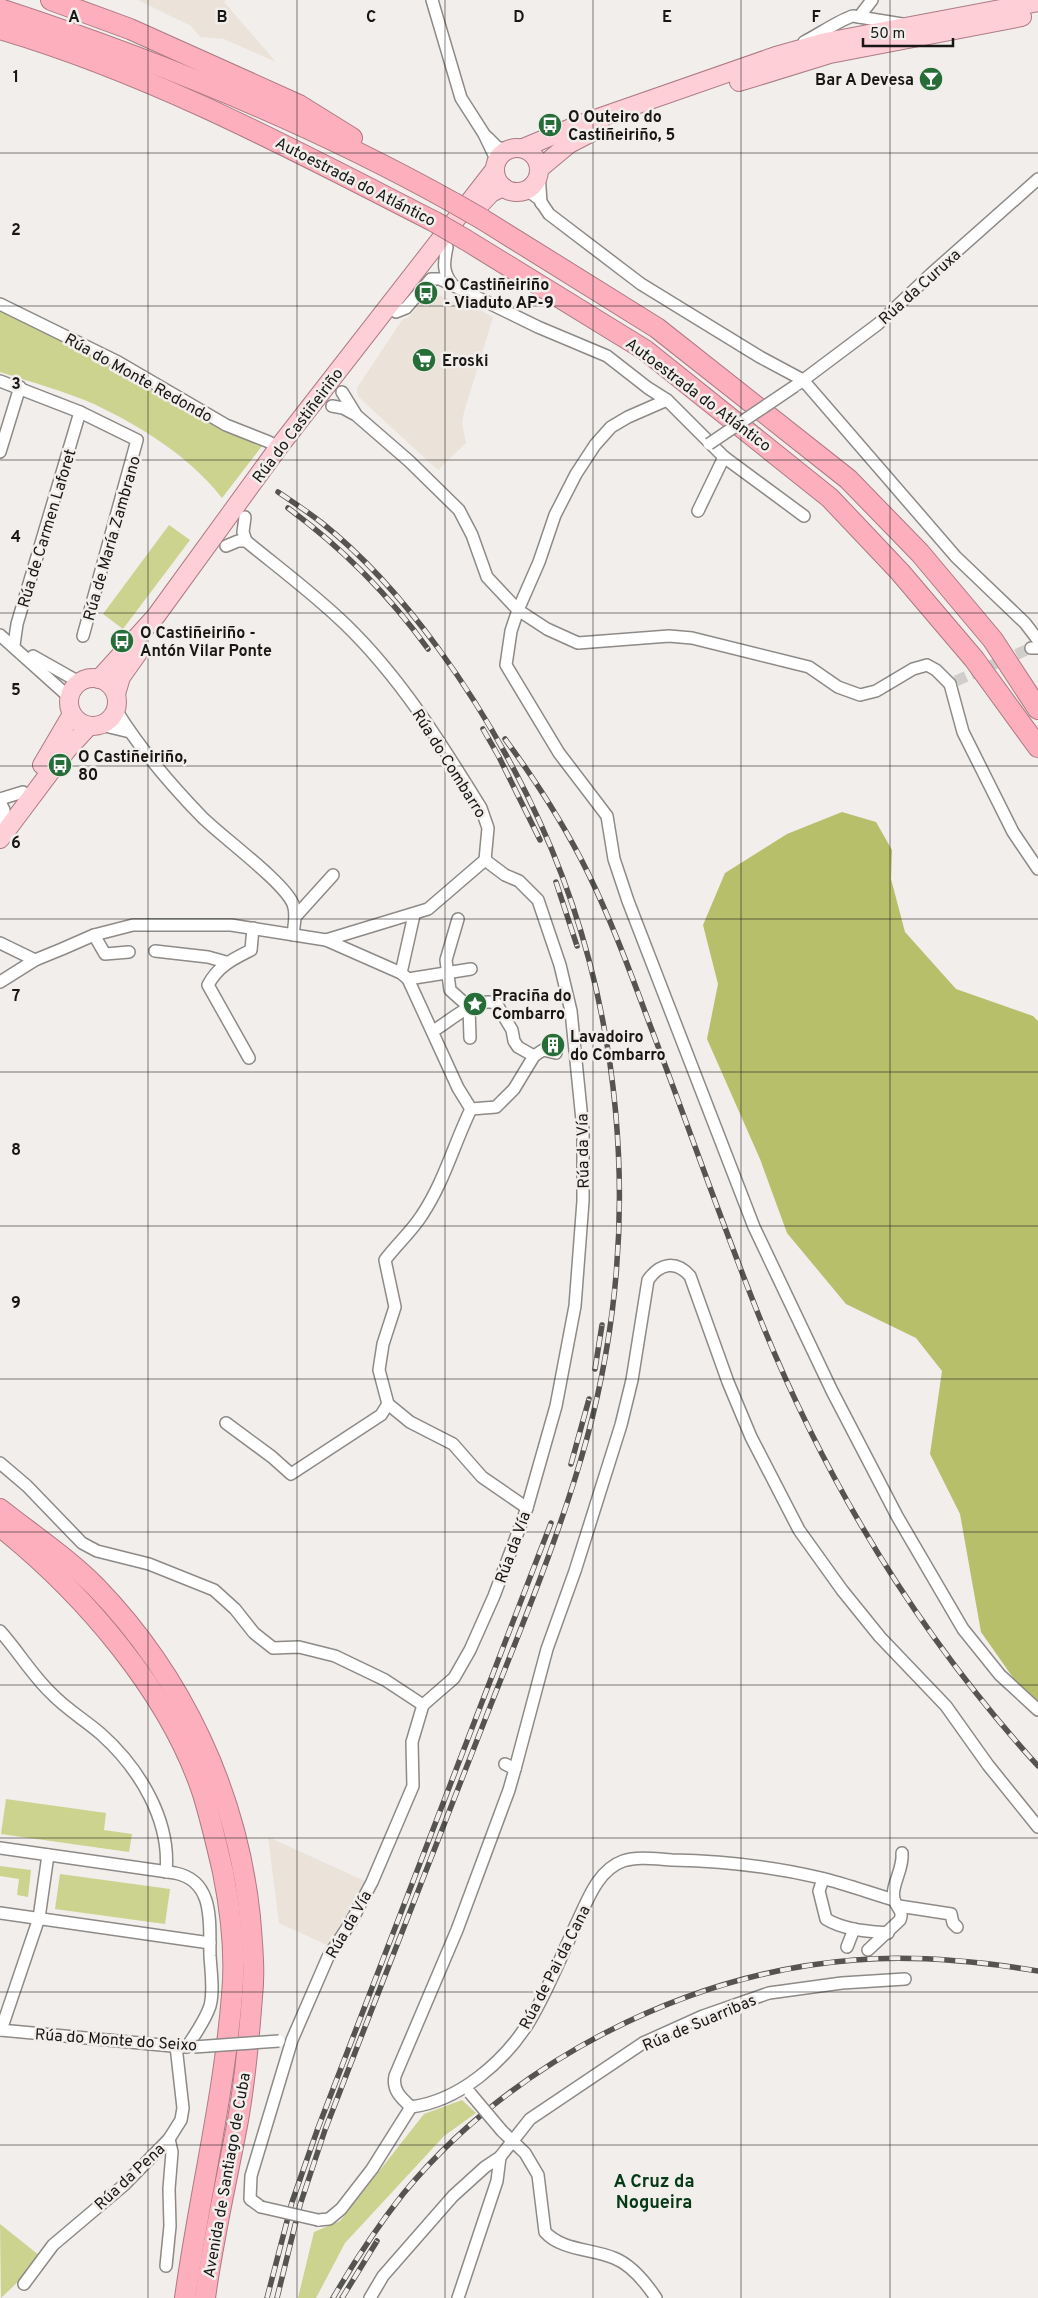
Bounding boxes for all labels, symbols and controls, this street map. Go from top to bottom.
text: A [68,8,80,28]
text: B [216,8,228,28]
text: C [366,8,376,28]
text: D [513,8,525,28]
text: E [662,8,672,28]
text: F [811,8,821,28]
scale bar [863,15,953,47]
text: 50 m [870,25,905,44]
bar icon: Bar A Devesa [918,66,944,92]
text: 1 [13,68,19,88]
place label: Bar A Devesa [815,71,914,91]
place label: O Outeiro do Castiñeiriño, 5 [568,108,675,146]
bus stop icon: O Outeiro do Castiñeiriño, 5 [537,112,563,138]
street label: Autoestrada do Atlántico [271,134,439,232]
text: 2 [11,221,21,241]
street label: Rúa da Curuxa [875,245,966,330]
place label: O Castiñeiriño - Viaduto AP-9 [444,276,554,314]
bus stop icon: O Castiñeiriño - Viaduto AP-9 [413,280,439,306]
street label: Rúa do Monte Redondo [61,330,216,428]
street label: Autoestrada do Atlántico [621,334,775,457]
supermarket icon: Eroski [411,347,437,373]
place label: Eroski [442,352,488,372]
street label: Rúa do Castiñeiriño [249,365,348,488]
text: 3 [11,375,21,395]
street label: Rúa de Carmen Laforet [14,447,82,610]
street label: Rúa de María Zambrano [80,454,146,623]
text: 4 [11,528,21,548]
place label: O Castiñeiriño - Antón Vilar Ponte [140,624,272,662]
bus stop icon: O Castiñeiriño - Antón Vilar Ponte [109,628,135,654]
text: 5 [11,681,21,701]
street label: Rúa do Combarro [407,706,490,822]
place label: O Castiñeiriño, 80 [78,748,187,786]
bus stop icon: O Castiñeiriño, 80 [47,752,73,778]
text: 6 [11,834,21,854]
text: 7 [12,987,20,1007]
place label: Praciña do Combarro [492,987,572,1025]
place icon: Praciña do Combarro [462,991,488,1017]
place label: Lavadoiro do Combarro [570,1028,665,1066]
building icon: Lavadoiro do Combarro [540,1032,566,1058]
street label: Rúa da Vía [573,1113,595,1189]
text: 8 [11,1141,21,1161]
text: 9 [11,1294,21,1314]
street label: Rúa da Vía [492,1509,536,1586]
street label: Rúa da Vía [322,1888,377,1962]
street label: Rúa de Pai da Cana [516,1903,596,2033]
street label: Rúa de Suarribas [640,1991,760,2057]
street label: Rúa do Monte do Seixo [34,2025,198,2057]
street label: Avenida de Santiago de Cuba [200,2071,256,2279]
street label: Rúa da Pena [91,2140,170,2215]
district label: A Cruz da Nogueira [613,2171,695,2215]

